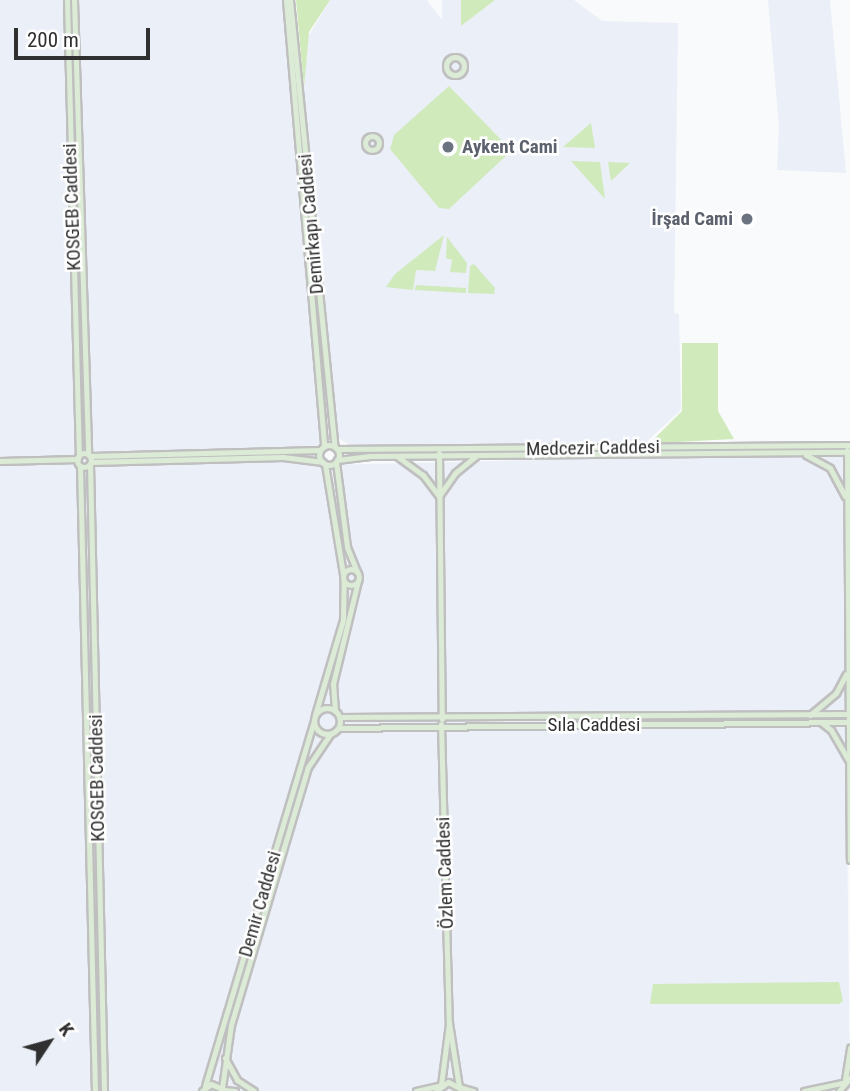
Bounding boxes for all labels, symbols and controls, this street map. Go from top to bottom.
scale bar [18,14,154,58]
text: 200 m [27,28,79,52]
place label: Aykent Cami [462,136,558,158]
marker: Aykent Cami [440,139,456,155]
street label: KOSGEB Caddesi [58,143,86,271]
street label: Demirkapı Caddesi [294,153,328,295]
place label: İrşad Cami [652,208,733,230]
marker: İrşad Cami [739,211,755,227]
street label: Medcezir Caddesi [526,435,660,461]
street label: KOSGEB Caddesi [84,714,110,842]
street label: Sıla Caddesi [548,714,640,736]
street label: Özlem Caddesi [432,816,458,930]
street label: Demir Caddesi [234,848,286,960]
north arrow [14,1007,84,1077]
text: K [54,1018,79,1040]

